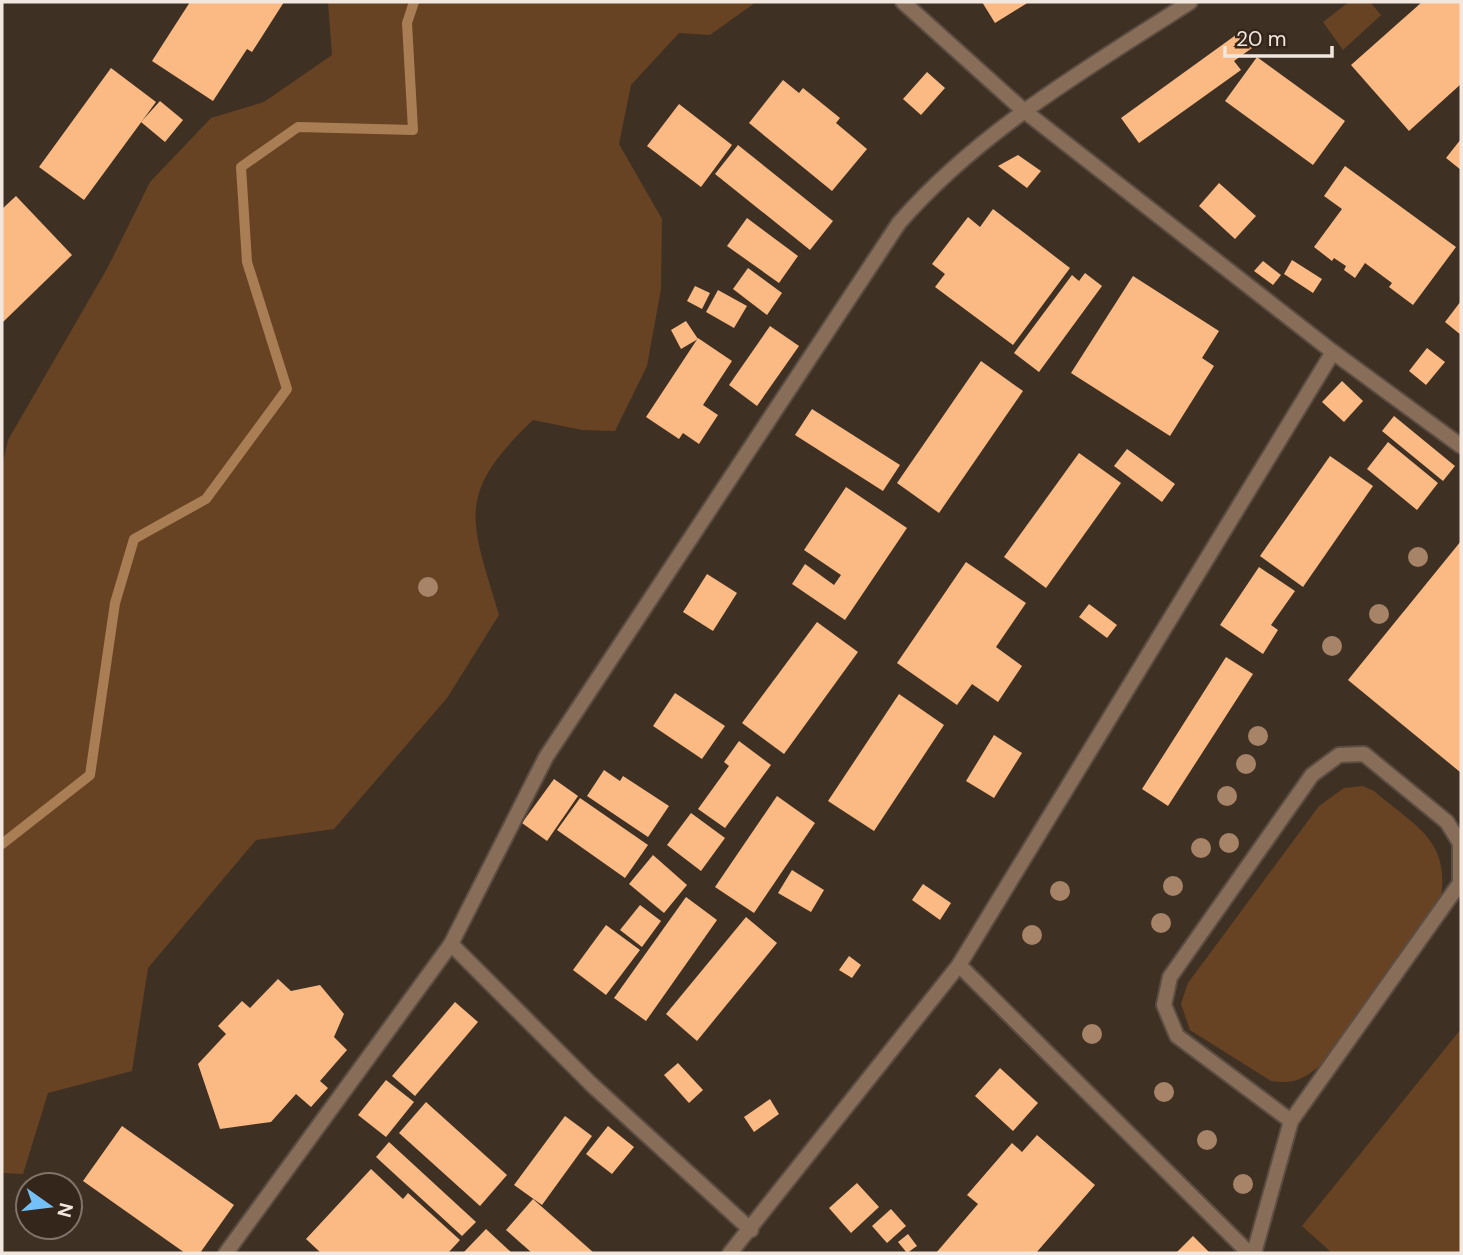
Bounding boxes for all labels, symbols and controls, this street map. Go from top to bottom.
scale bar [1225,14,1332,58]
text: 20 m [1236,25,1287,53]
north arrow [14,1171,84,1241]
text: N [51,1200,79,1220]

